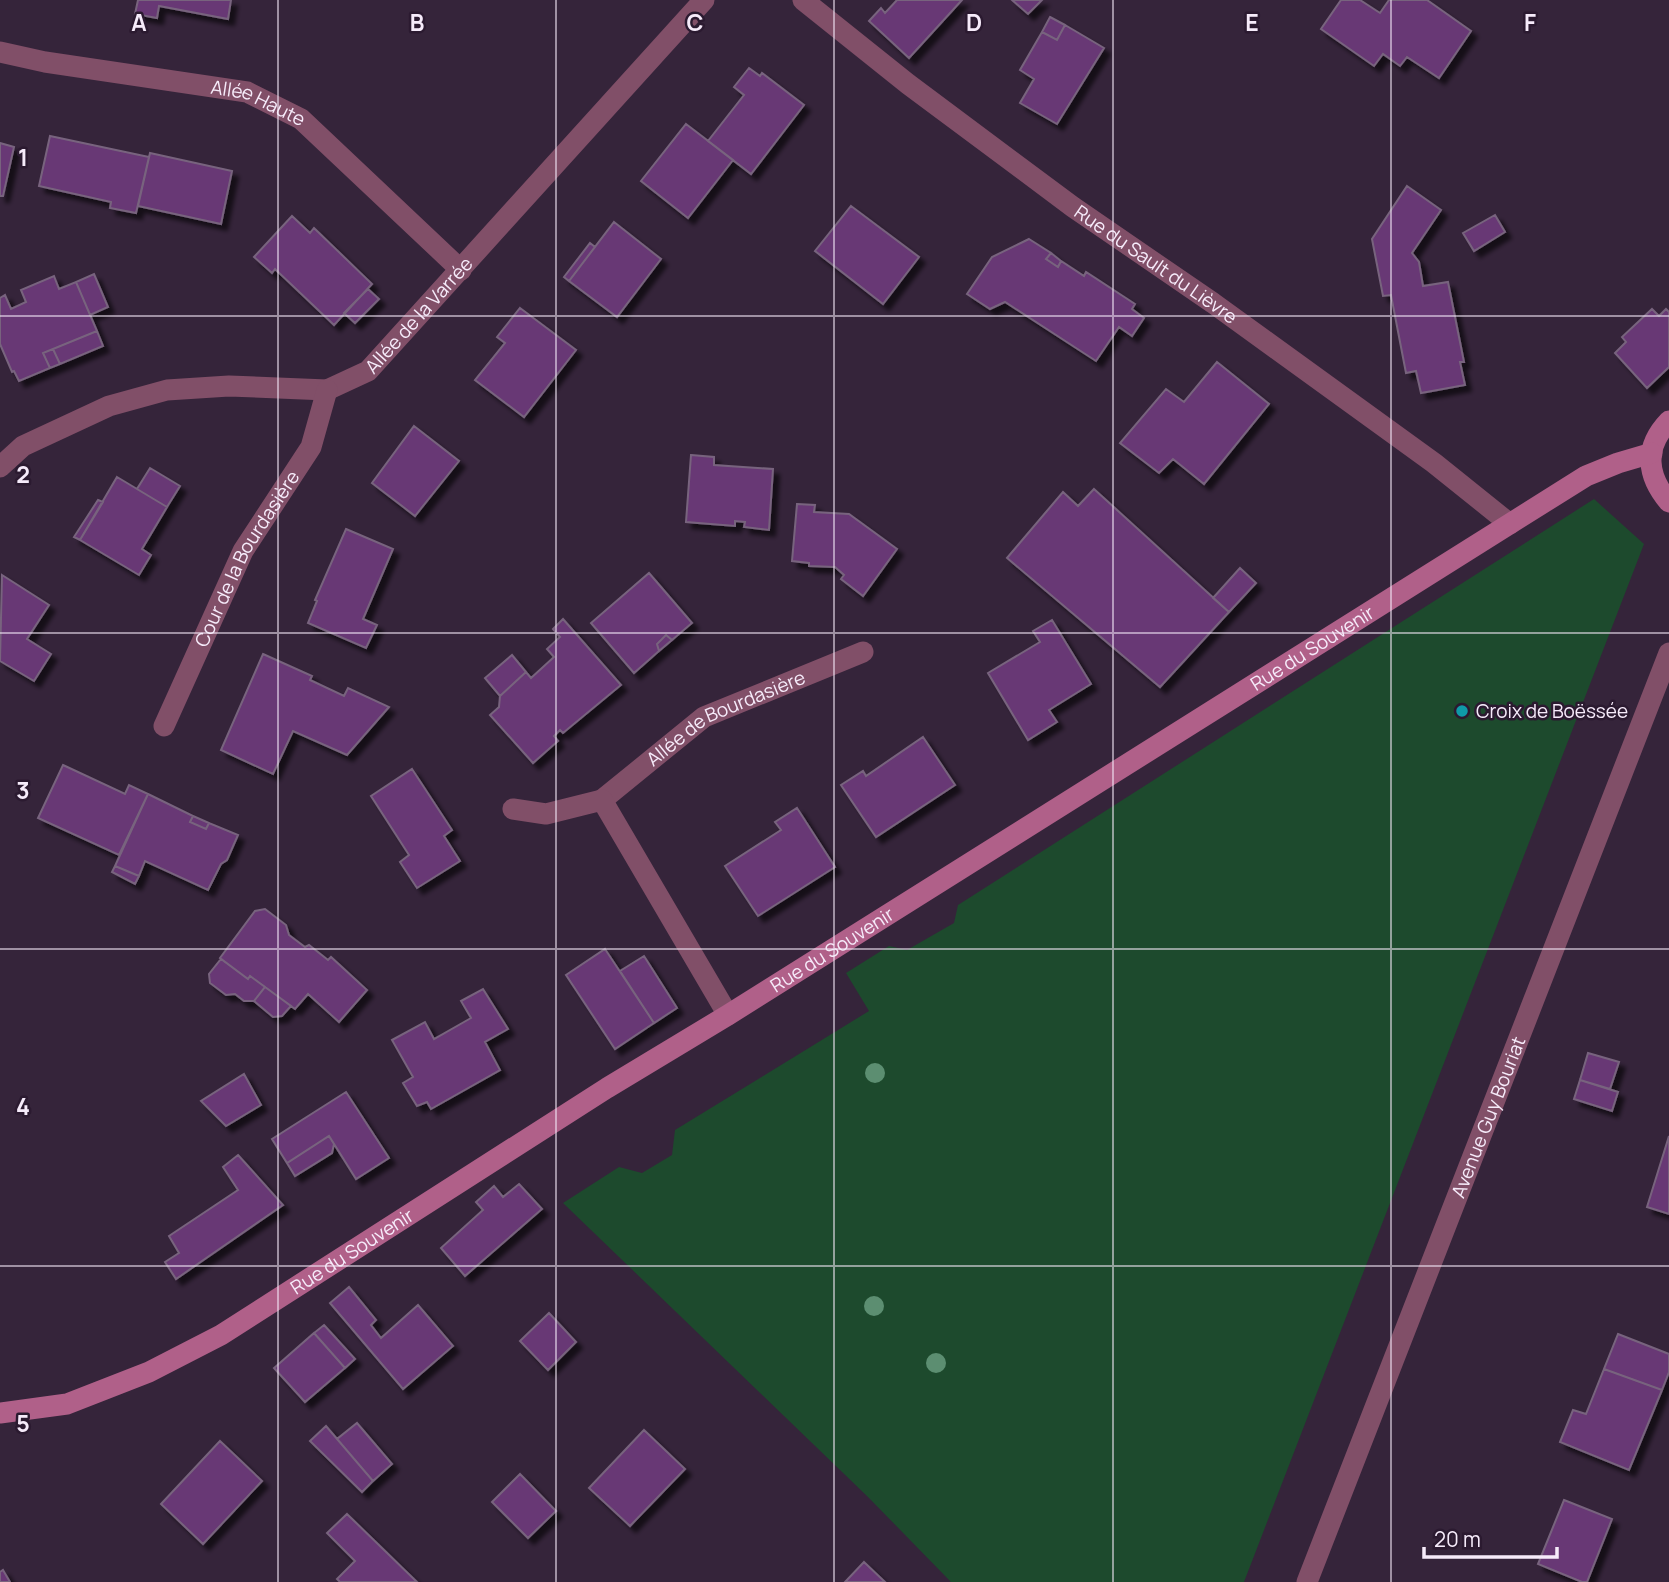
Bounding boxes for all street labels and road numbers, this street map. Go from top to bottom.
street label: Allée Haute [209,74,310,132]
street label: Rue du Sault du Lièvre [1069,199,1243,330]
street label: Allée de la Varrée [359,251,478,379]
street label: Cour de la Bourdasière [188,465,305,651]
street label: Rue du Souvenir [1245,599,1379,697]
street label: Allée de Bourdasière [641,664,809,772]
street label: Rue du Souvenir [765,901,899,998]
street label: Avenue Guy Bouriat [1445,1033,1531,1202]
street label: Rue du Souvenir [285,1202,419,1300]

